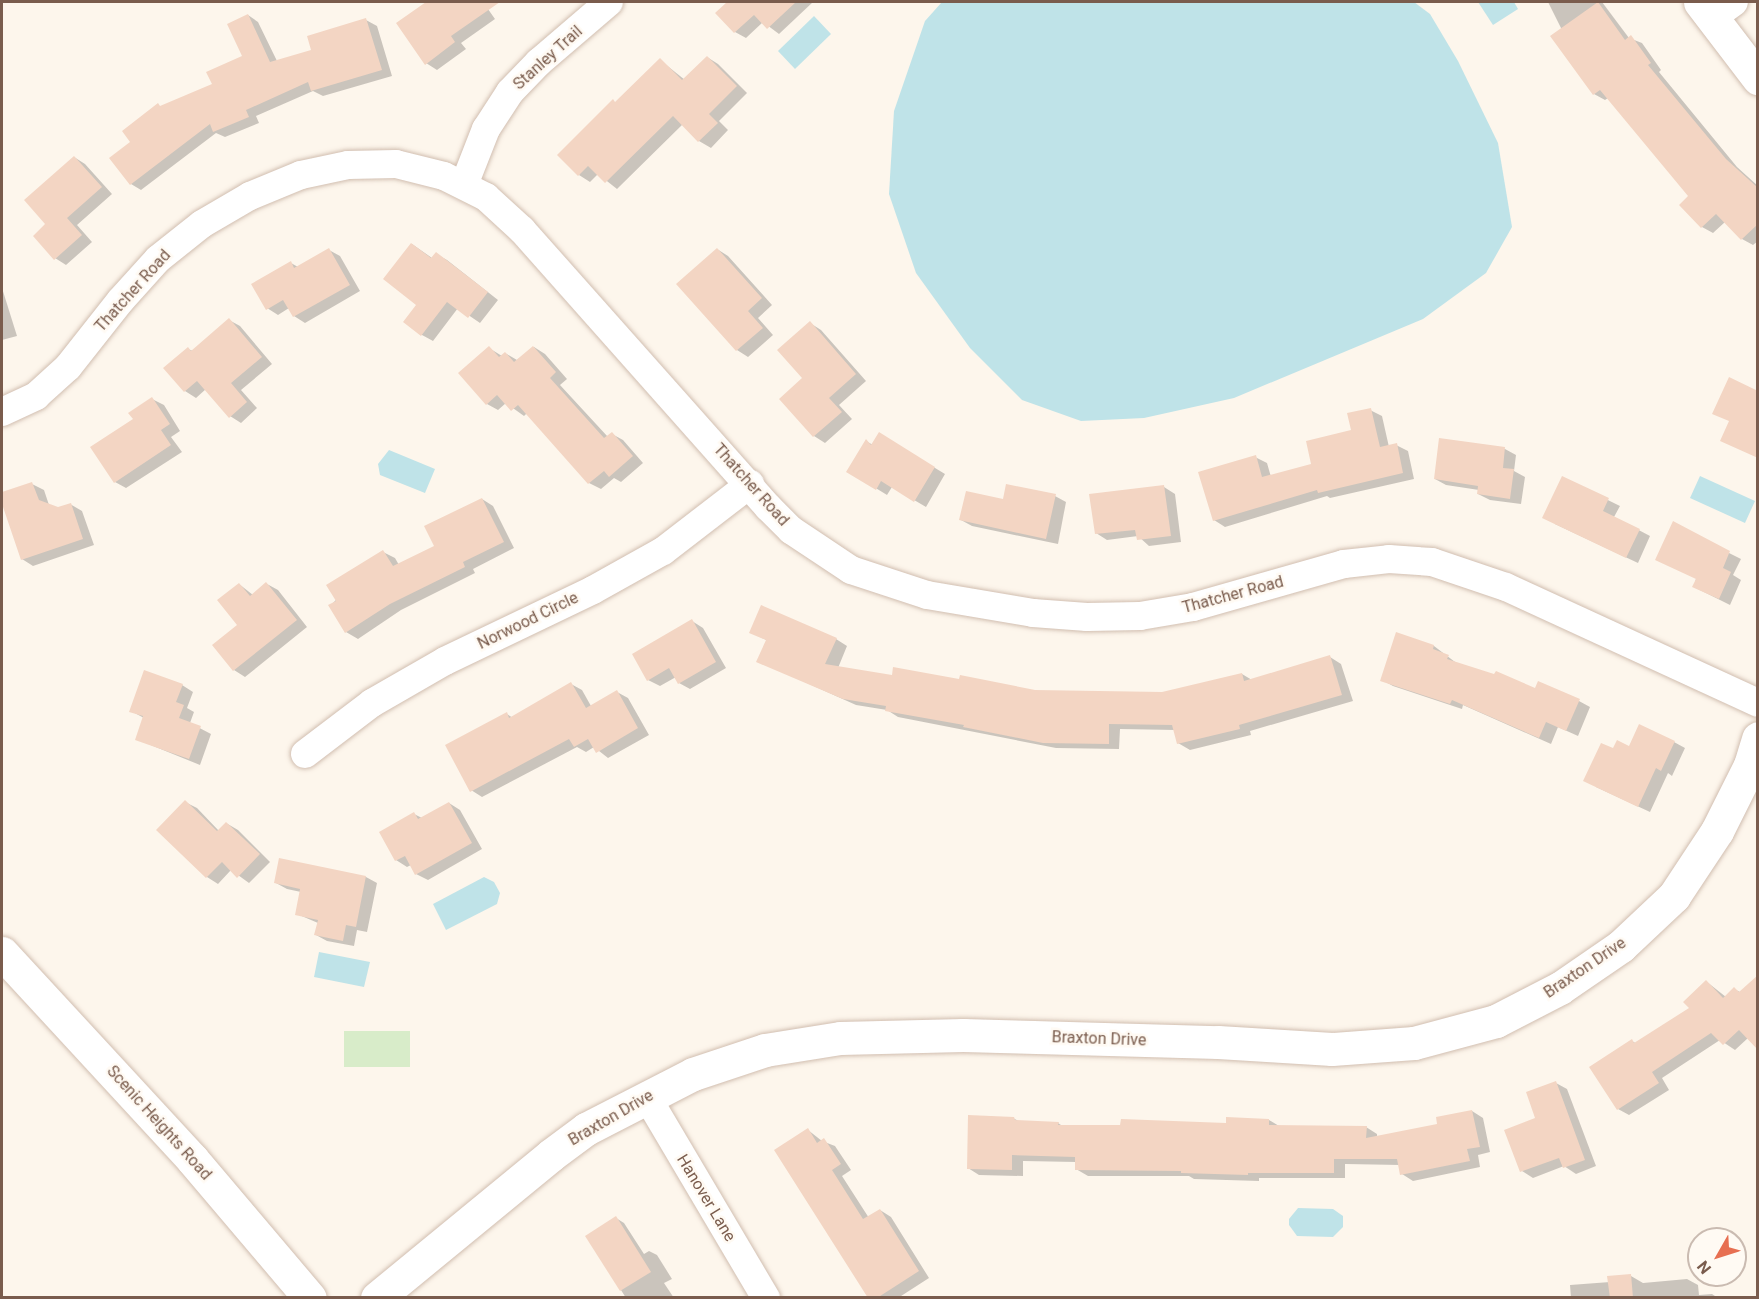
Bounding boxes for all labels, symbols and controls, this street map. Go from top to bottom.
street label: Stanley Trail [509,22,587,94]
street label: Thatcher Road [91,246,175,336]
street label: Thatcher Road [709,440,793,530]
street label: Thatcher Road [1180,572,1286,618]
street label: Norwood Circle [474,588,582,654]
street label: Braxton Drive [1540,934,1630,1002]
street label: Braxton Drive [1051,1028,1147,1050]
street label: Scenic Heights Road [103,1062,215,1184]
street label: Braxton Drive [565,1086,657,1150]
street label: Hanover Lane [673,1151,739,1245]
north arrow [1687,1227,1747,1287]
text: N [1693,1257,1715,1278]

